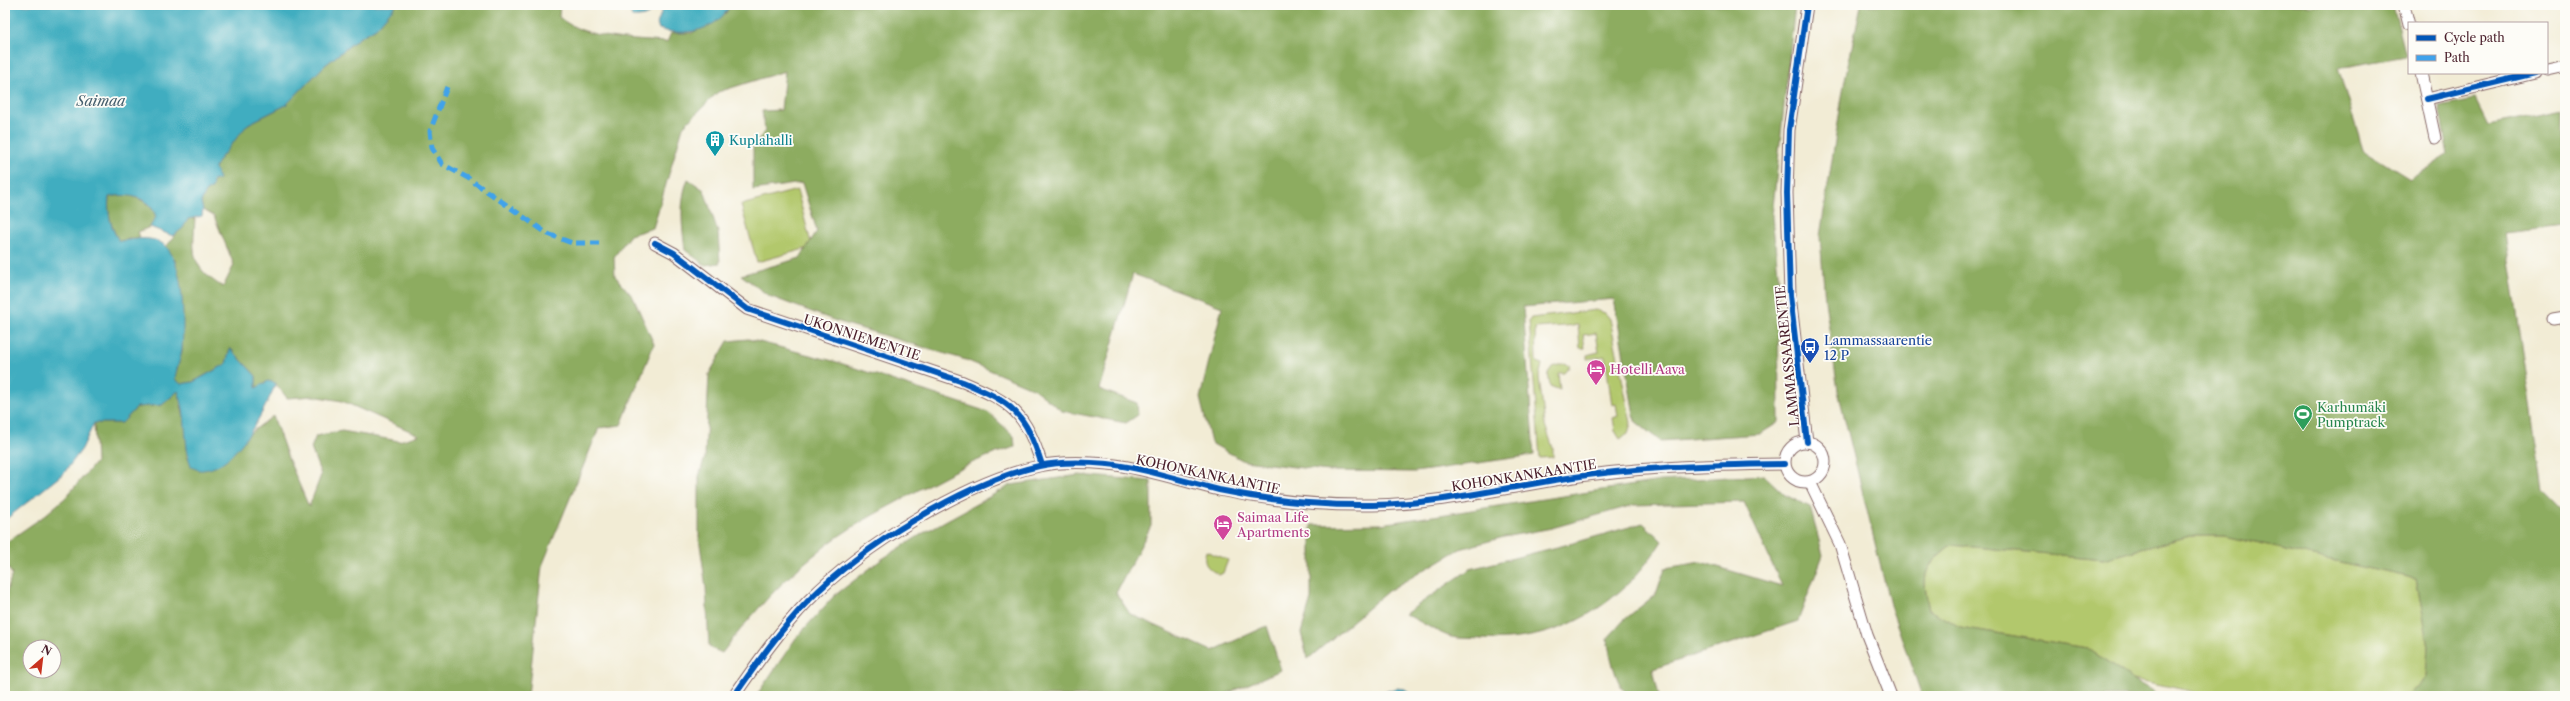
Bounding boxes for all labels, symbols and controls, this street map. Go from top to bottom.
legend [2408,22,2548,74]
text: Cycle path [2444,30,2505,45]
text: Path [2444,50,2470,65]
water label: Saimaa [76,92,126,110]
building icon: Kuplahalli [704,129,726,157]
place label: Kuplahalli [729,132,793,148]
street label: LAMMASSAARENTIE [1772,285,1802,427]
street label: UKONNIEMENTIE [802,311,922,363]
place label: Lammassaarentie 12 P [1824,332,1932,363]
bus stop icon: Lammassaarentie 12 P [1799,336,1821,364]
hotel icon: Hotelli Aava [1585,358,1607,386]
place label: Hotelli Aava [1610,361,1685,377]
place label: Karhumäki Pumptrack [2317,399,2386,430]
sports icon: Karhumäki Pumptrack [2292,403,2314,431]
street label: KOHONKANKAANTIE [1135,451,1281,497]
street label: KOHONKANKAANTIE [1450,456,1598,494]
place label: Saimaa Life Apartments [1236,509,1310,540]
hotel icon: Saimaa Life Apartments [1212,513,1234,541]
north arrow [22,639,62,679]
text: N [39,642,55,659]

